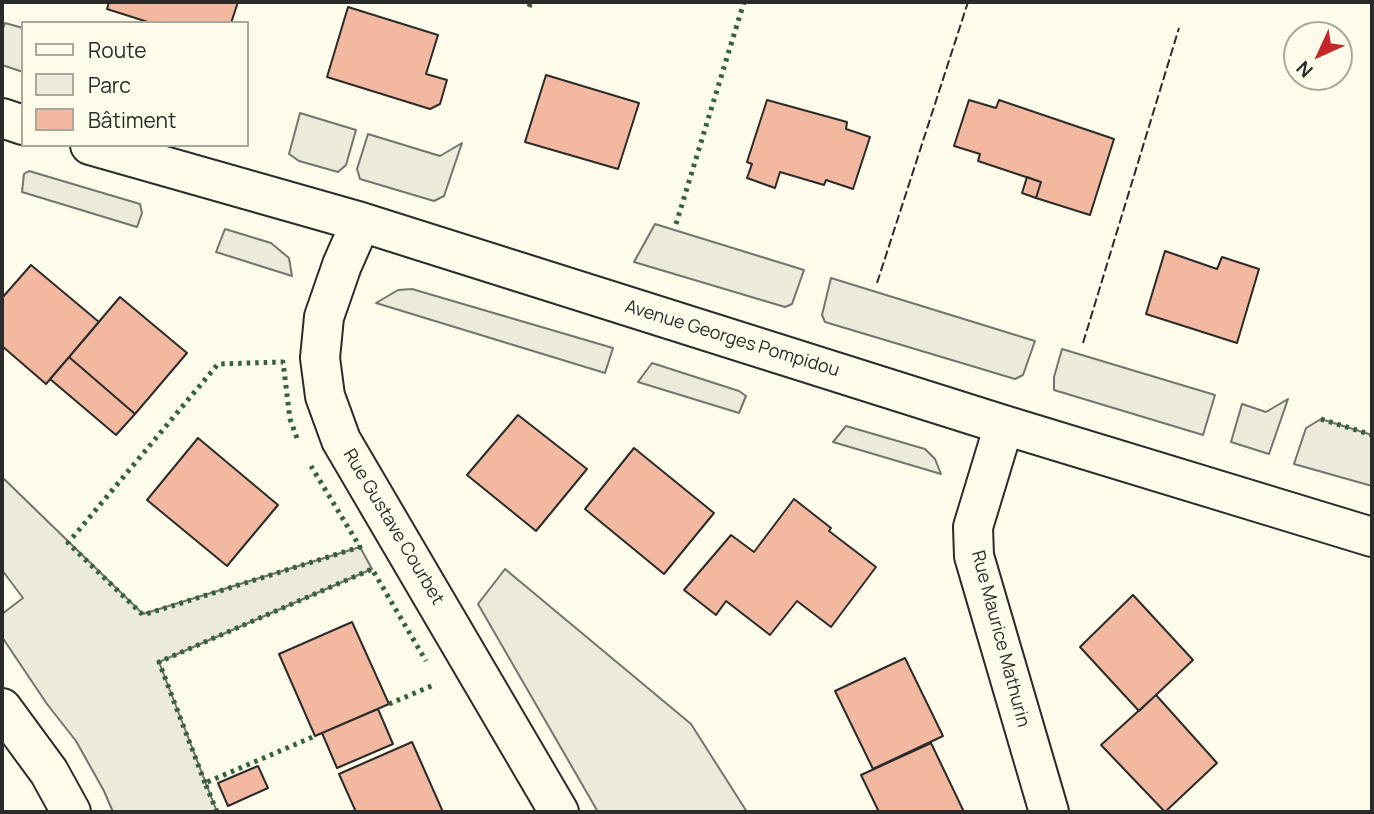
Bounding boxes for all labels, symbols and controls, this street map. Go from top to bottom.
legend [21,21,248,147]
north arrow [1283,21,1353,91]
text: Route [88,36,146,64]
text: N [1291,55,1319,83]
text: Parc [88,71,131,99]
text: Bâtiment [88,106,176,134]
street label: Avenue Georges Pompidou [622,296,842,382]
street label: Rue Gustave Courbet [338,445,448,609]
street label: Rue Maurice Mathurin [966,549,1034,729]

